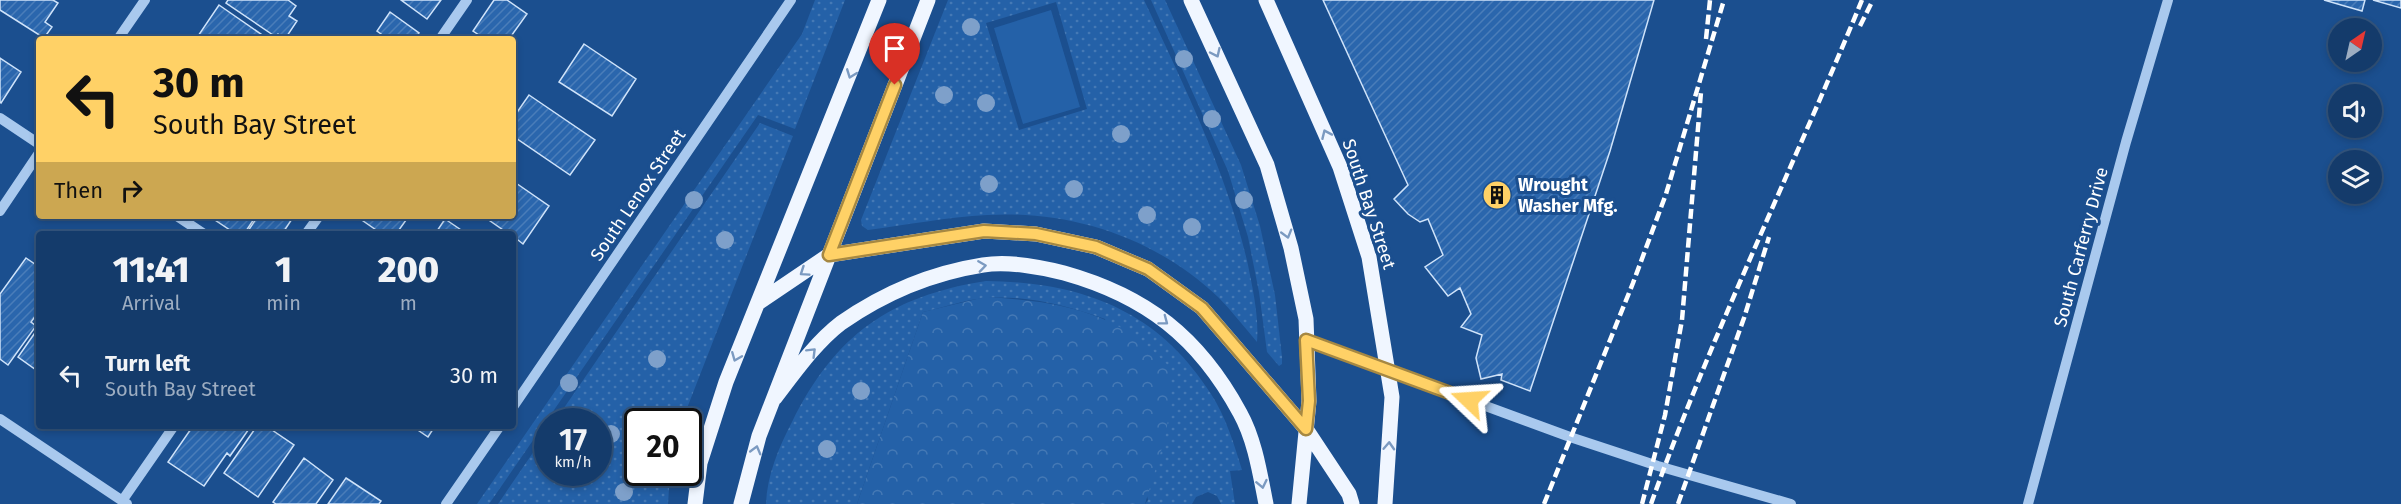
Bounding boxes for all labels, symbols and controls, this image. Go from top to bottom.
north arrow [2328,18,2382,72]
map controls [2328,18,2382,204]
pin [869,23,920,85]
icon: arrive [878,32,911,65]
one-way arrow [1208,47,1220,58]
text: 30 m [153,58,245,108]
icon: left [54,60,132,138]
one-way arrow [846,68,858,79]
button: sound [2328,84,2382,138]
text: South Bay Street [153,109,356,141]
street label: South Lenox Street [586,125,691,265]
one-way arrow [1321,130,1333,141]
street label: South Bay Street [1338,136,1401,272]
button: layers [2328,150,2382,204]
street label: South Carferry Drive [2049,165,2113,329]
icon: right [115,174,148,207]
place label: Wrought Washer Mfg. [1518,174,1618,217]
text: Then [54,177,103,204]
building icon: Wrought Washer Mfg. [1481,179,1513,211]
one-way arrow [1280,228,1292,239]
text: 11:41 [113,248,190,292]
text: 1 [275,248,292,292]
text: 200 [378,248,439,292]
one-way arrow [977,261,987,273]
one-way arrow [799,265,810,276]
text: Arrival [122,291,180,315]
text: min [266,291,301,315]
text: m [400,291,417,315]
one-way arrow [1158,313,1169,324]
one-way arrow [804,349,815,360]
text: Turn left [105,350,190,377]
one-way arrow [731,351,743,362]
icon: left [54,359,87,392]
text: 30 m [450,362,498,389]
position arrow [1437,368,1501,432]
text: South Bay Street [105,377,256,401]
speed limit sign: 20 [624,408,702,486]
text: 17 [559,422,587,458]
one-way arrow [1382,441,1395,450]
one-way arrow [748,445,761,455]
text: km/h [554,453,592,471]
one-way arrow [1255,478,1268,488]

